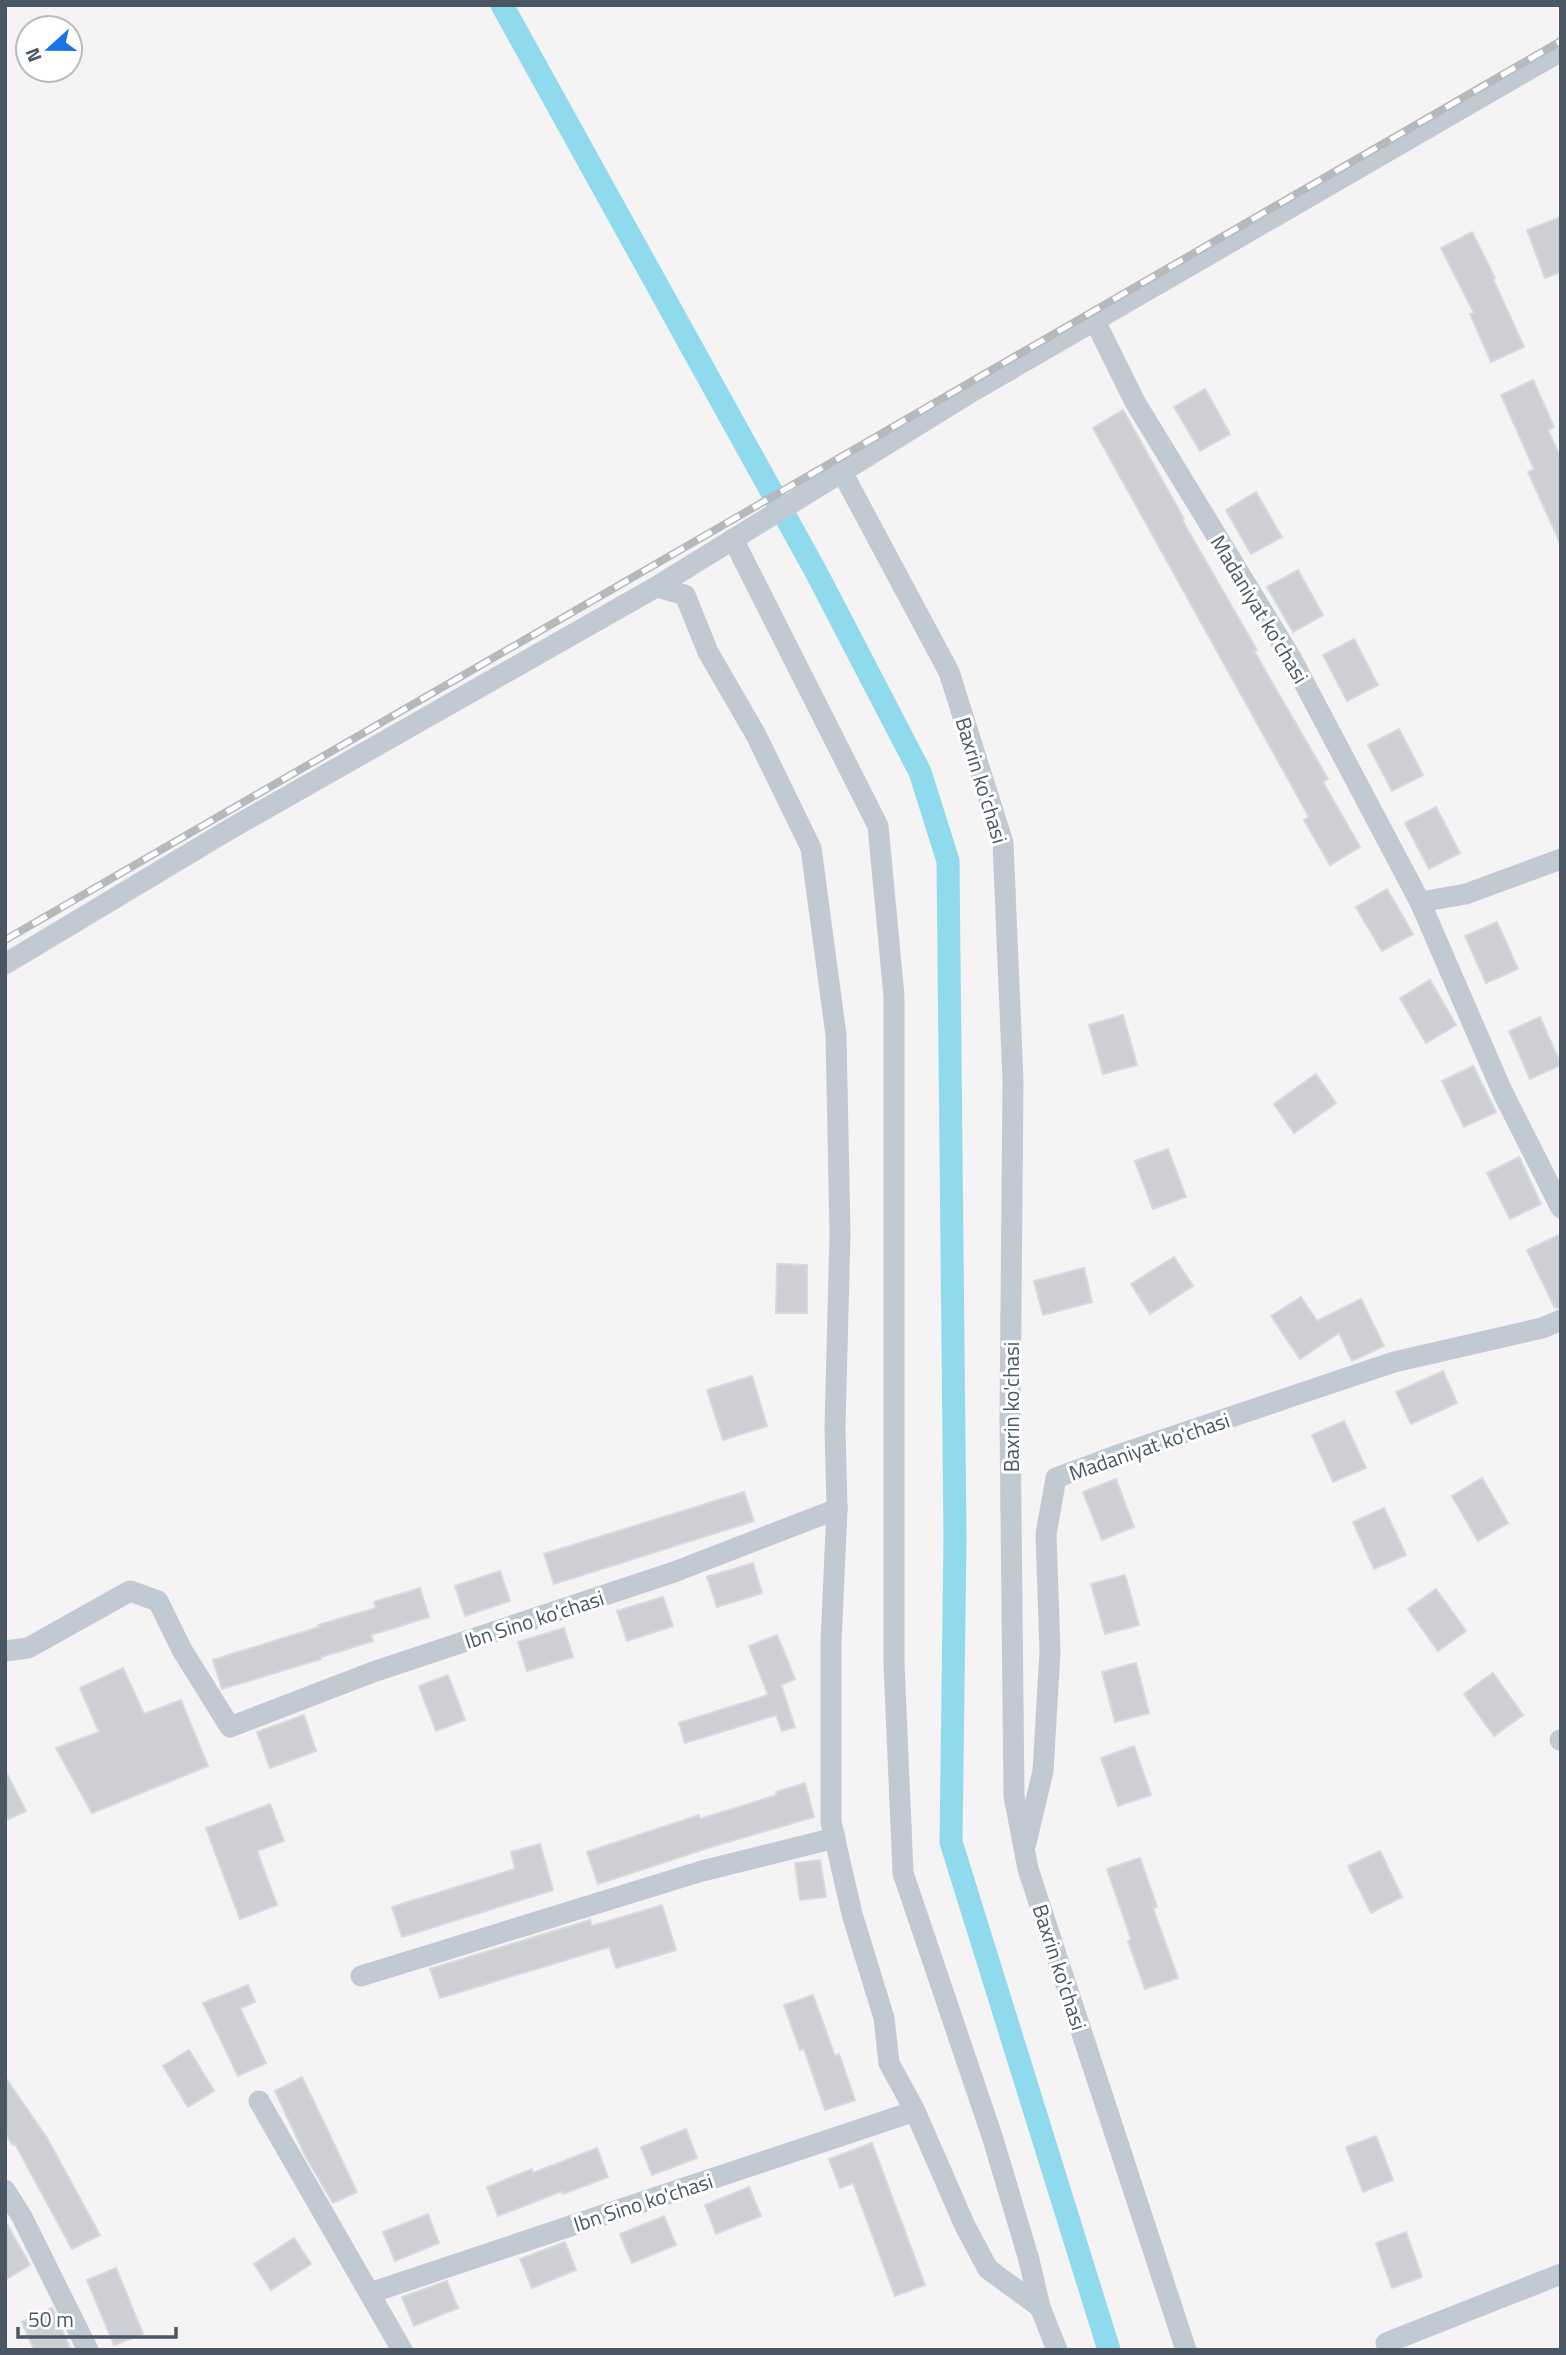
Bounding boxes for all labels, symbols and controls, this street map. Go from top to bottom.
north arrow [14,14,84,84]
text: N [17,44,49,67]
street label: Madaniyat ko'chasi [1203,529,1317,689]
street label: Baxrin ko'chasi [948,713,1016,847]
street label: Baxrin ko'chasi [995,1342,1027,1472]
street label: Madaniyat ko'chasi [1064,1404,1234,1488]
street label: Ibn Sino ko'chasi [460,1581,608,1657]
street label: Baxrin ko'chasi [1025,1900,1095,2034]
street label: Ibn Sino ko'chasi [569,2164,717,2240]
scale bar [18,2296,175,2340]
text: 50 m [28,2303,74,2335]

